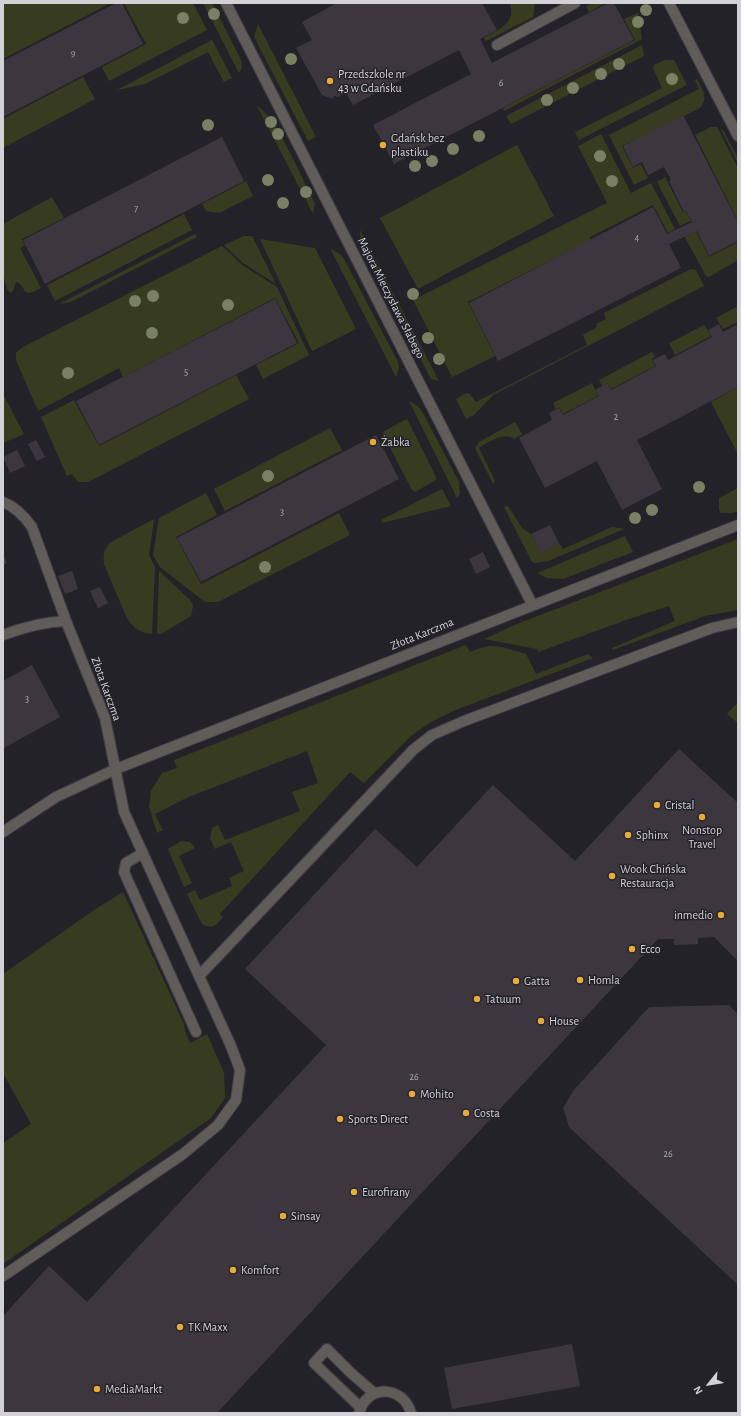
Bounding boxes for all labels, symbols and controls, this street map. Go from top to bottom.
house number: 9 [71,47,75,59]
place label: Przedszkole nr 43 w Gdańsku [338,67,405,95]
marker: Przedszkole nr 43 w Gdańsku [325,76,335,86]
house number: 6 [499,77,503,89]
place label: Gdańsk bez plastiku [391,131,444,159]
marker: Gdańsk bez plastiku [378,140,388,150]
house number: 7 [134,203,138,215]
house number: 4 [635,232,639,244]
street label: Majora Mieczysława Słabego [354,235,428,361]
house number: 5 [184,366,188,378]
house number: 2 [614,411,618,423]
place label: Żabka [381,435,410,449]
marker: Żabka [368,437,378,447]
house number: 3 [280,506,284,518]
street label: Złota Karczma [388,615,456,653]
street label: Złota Karczma [88,655,124,723]
house number: 3 [25,693,29,705]
place label: Cristal [665,798,695,812]
marker: Cristal [652,800,662,810]
marker: Nonstop Travel [697,812,707,822]
place label: Nonstop Travel [682,823,722,851]
place label: Sphinx [636,828,668,842]
marker: Sphinx [623,830,633,840]
place label: Wook Chińska Restauracja [620,862,686,890]
marker: Wook Chińska Restauracja [607,871,617,881]
place label: inmedio [674,908,713,922]
marker: inmedio [716,910,726,920]
place label: Ecco [640,942,661,956]
marker: Ecco [627,944,637,954]
place label: Homla [588,973,620,987]
place label: Gatta [524,974,550,988]
marker: Homla [575,975,585,985]
marker: Gatta [511,976,521,986]
place label: Tatuum [485,992,521,1006]
marker: Tatuum [472,994,482,1004]
place label: House [549,1014,579,1028]
marker: House [536,1016,546,1026]
house number: 26 [409,1071,419,1083]
place label: Mohito [420,1087,454,1101]
marker: Mohito [407,1089,417,1099]
place label: Costa [474,1106,500,1120]
marker: Costa [461,1108,471,1118]
place label: Sports Direct [348,1112,408,1126]
marker: Sports Direct [335,1114,345,1124]
house number: 26 [663,1148,673,1160]
place label: Eurofirany [362,1185,410,1199]
marker: Eurofirany [349,1187,359,1197]
place label: Sinsay [291,1209,321,1223]
marker: Sinsay [278,1211,288,1221]
place label: Komfort [241,1263,279,1277]
marker: Komfort [228,1265,238,1275]
place label: TK Maxx [188,1320,228,1334]
marker: TK Maxx [175,1322,185,1332]
north arrow [689,1364,729,1404]
place label: MediaMarkt [105,1382,162,1396]
marker: MediaMarkt [92,1384,102,1394]
text: N [691,1384,705,1396]

